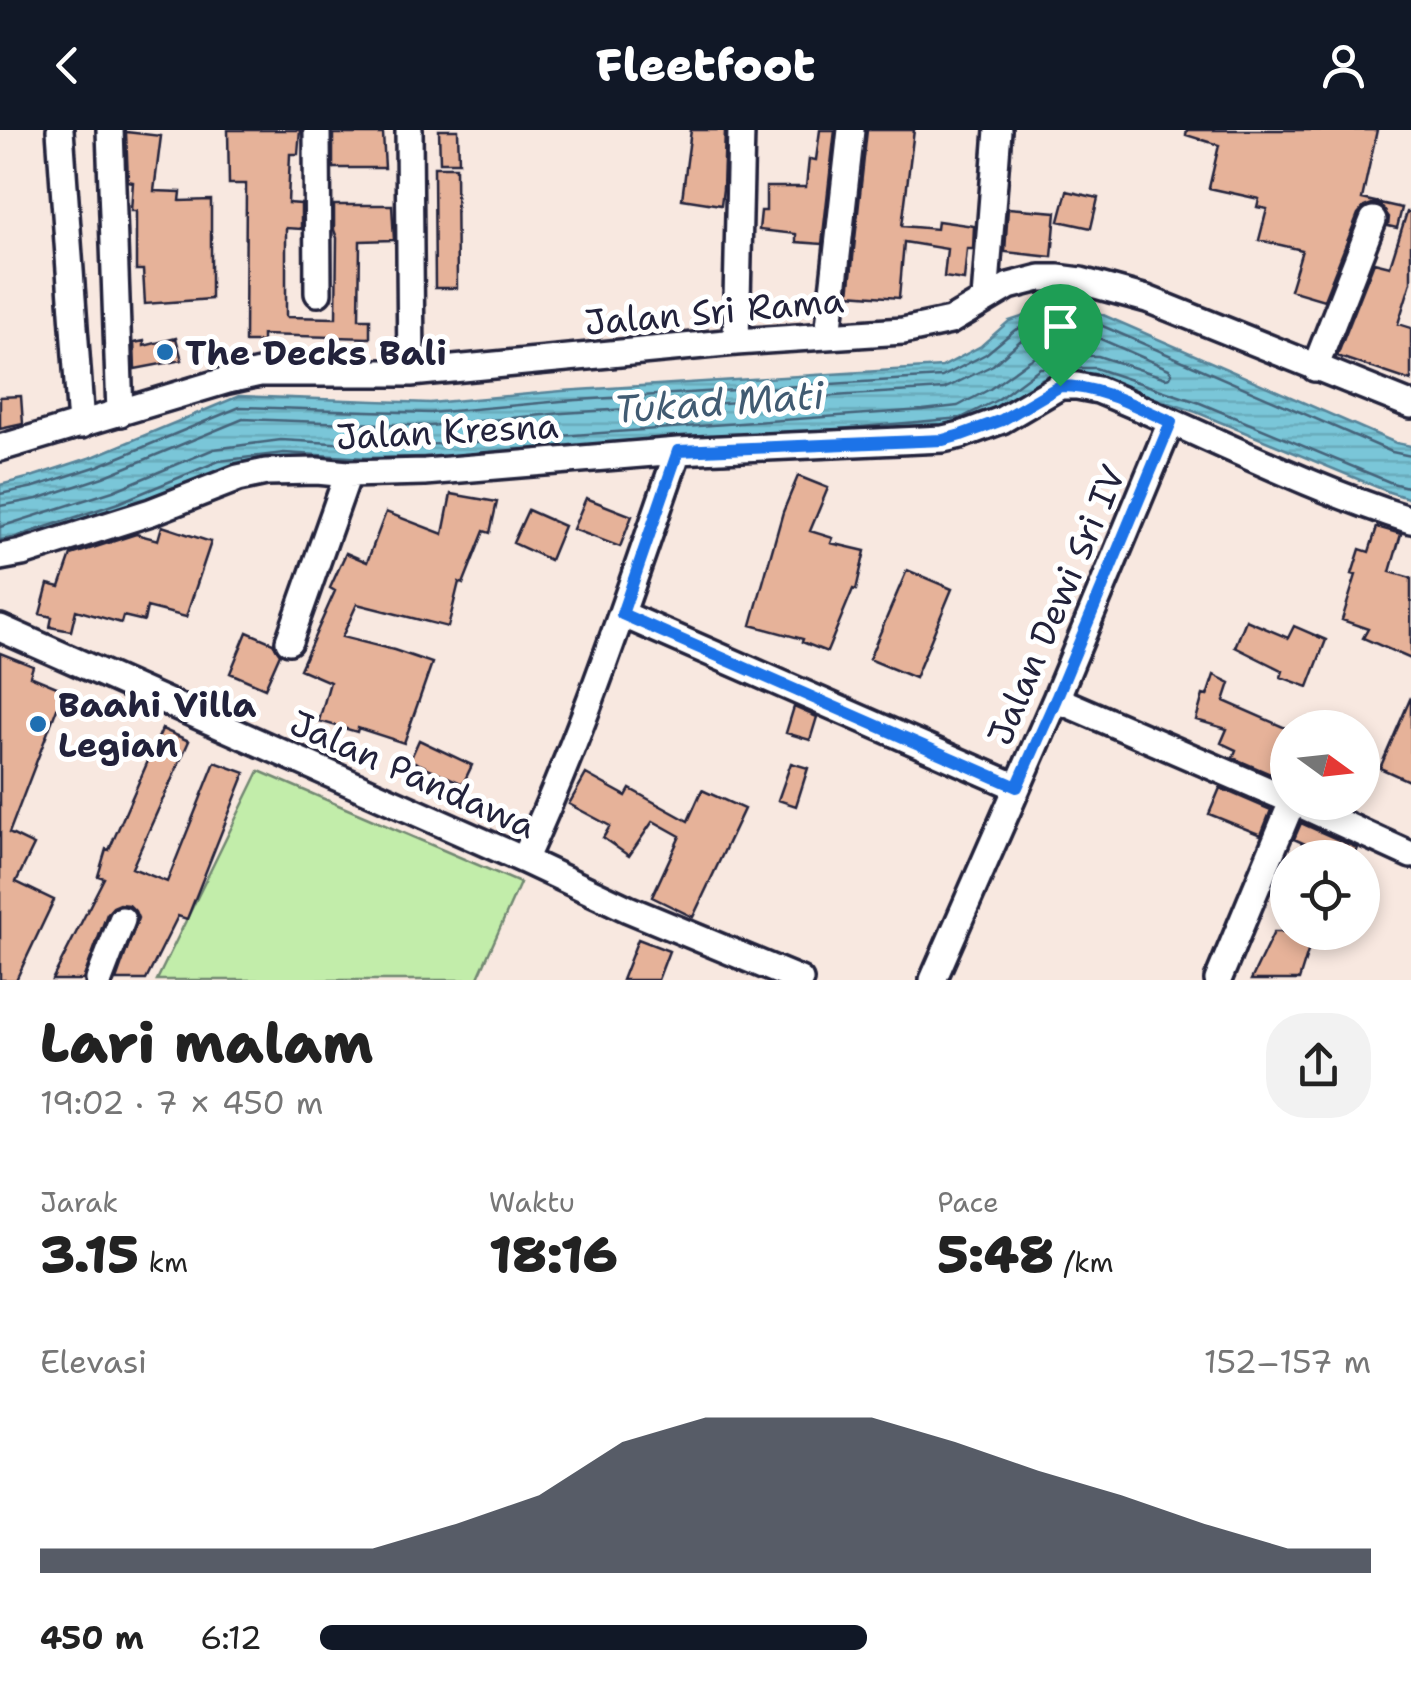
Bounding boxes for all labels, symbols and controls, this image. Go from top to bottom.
text: Fleetfoot [596,35,815,95]
icon: back [40,38,95,93]
icon: person [1316,38,1371,93]
street label: Jalan Sri Rama [582,276,846,346]
pin [1018,284,1103,387]
icon: arrive [1033,299,1088,354]
place label: The Decks Bali [185,329,447,376]
marker: The Decks Bali [154,341,176,363]
water label: Tukad Mati [612,369,827,435]
street label: Jalan Kresna [335,402,560,460]
street label: Jalan Dewi Sri IV [976,458,1136,752]
place label: Baahi Villa Legian [58,681,256,768]
street label: Jalan Pandawa [283,699,543,849]
north arrow [1270,710,1380,820]
map controls [1270,710,1380,950]
marker: Baahi Villa Legian [27,713,49,735]
button: locate [1270,840,1380,950]
text: Lari malam [40,1006,373,1080]
button: share [1266,1013,1371,1118]
text: 19:02 · 7 × 450 m [40,1081,323,1124]
text: Jarak [40,1183,118,1221]
text: Waktu [489,1183,575,1221]
text: Pace [937,1183,999,1221]
text: 3.15 [40,1221,139,1288]
text: 18:16 [489,1221,618,1288]
text: 5:48 [937,1221,1054,1288]
text: km [139,1243,188,1281]
text: /km [1054,1243,1114,1281]
text: Elevasi [40,1340,147,1383]
text: 152–157 m [1204,1340,1371,1383]
text: 450 m [40,1616,144,1659]
text: 6:12 [200,1616,262,1659]

